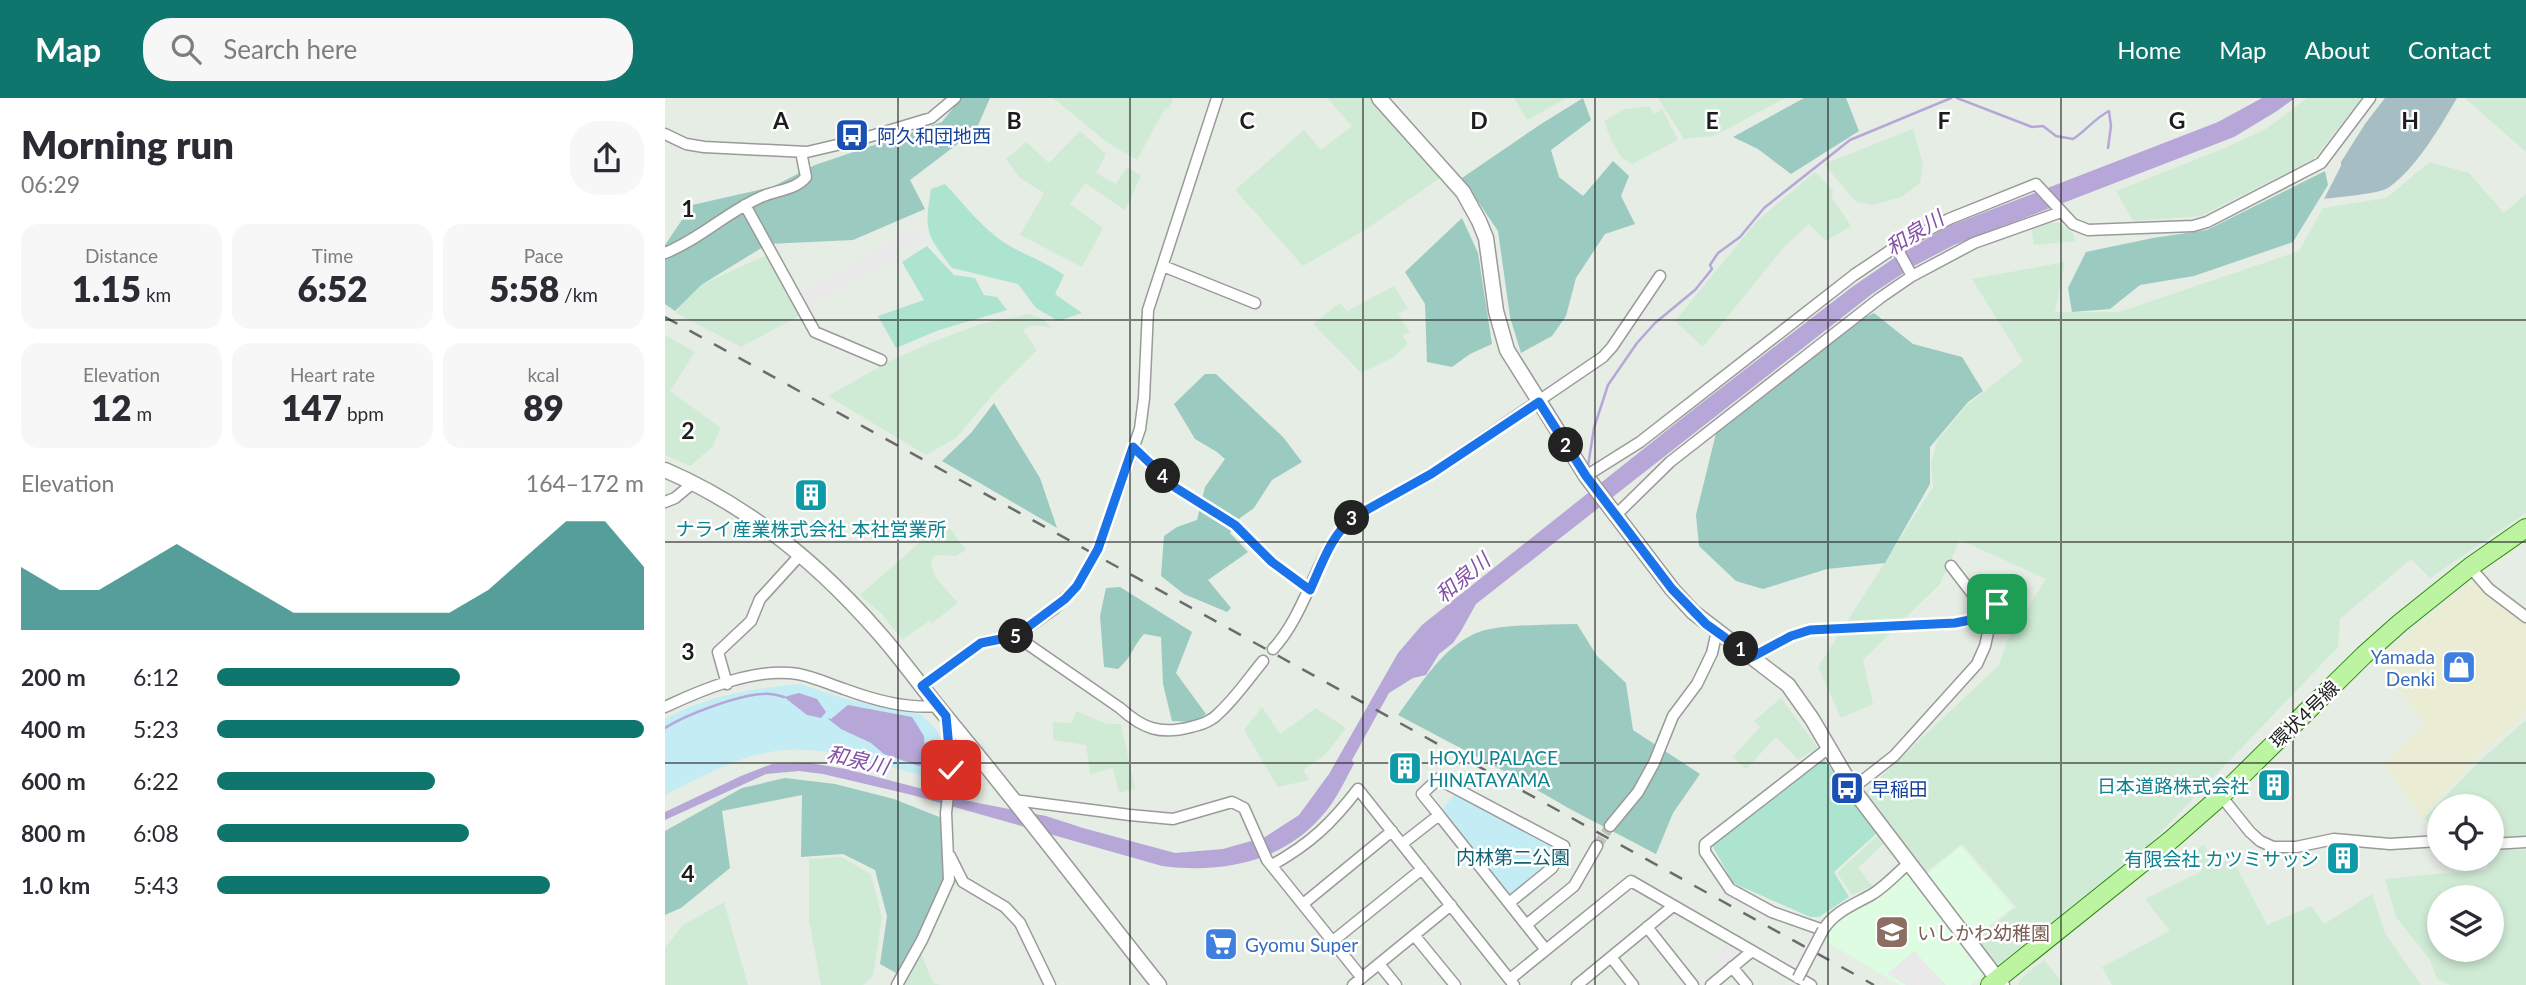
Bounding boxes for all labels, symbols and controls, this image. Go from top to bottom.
search box [143,18,633,81]
text: Map [35,29,101,69]
icon: search [167,30,205,68]
text: Search here [223,33,357,65]
text: Home [2117,35,2181,64]
text: Map [2219,35,2267,64]
text: About [2305,35,2370,64]
text: Contact [2408,35,2491,64]
text: A [772,106,790,134]
text: B [1006,106,1022,134]
text: C [1239,106,1255,134]
text: D [1470,106,1488,134]
text: E [1705,106,1719,134]
text: F [1937,106,1951,134]
text: G [2169,106,2185,134]
text: H [2401,106,2419,134]
bus stop icon: 阿久和団地西 [833,116,871,154]
text: Morning run [21,121,234,167]
button: share [570,121,644,195]
place label: 阿久和団地西 [877,124,991,147]
text: 06:29 [21,170,80,198]
text: 1 [681,194,695,222]
water label: 和泉川 [1881,204,1949,259]
text: Distance [85,244,158,267]
text: Time [312,244,353,267]
text: Pace [524,244,563,267]
text: 1.15 [72,267,141,309]
text: 6:52 [297,267,368,309]
text: 5:58 [489,267,559,309]
text: km [141,283,171,306]
text: /km [559,283,598,306]
text: Elevation [83,363,160,386]
text: Heart rate [290,363,375,386]
text: kcal [527,363,560,386]
text: 12 [91,386,132,428]
text: 147 [281,386,342,428]
text: 89 [523,386,564,428]
text: m [132,402,152,425]
text: bpm [342,402,384,425]
text: 2 [681,416,695,444]
pin: 2 [1549,428,1583,462]
text: 2 [1560,433,1571,456]
pin: 4 [1145,458,1181,494]
text: 4 [1157,464,1168,487]
text: Elevation [21,469,114,497]
text: 164–172 m [526,469,644,497]
building icon: ナライ産業株式会社 本社営業所 [792,476,830,514]
pin: 3 [1335,500,1369,536]
text: 3 [1346,506,1357,529]
place label: ナライ産業株式会社 本社営業所 [676,517,946,540]
water label: 和泉川 [1430,546,1496,607]
pin [1967,574,2027,634]
icon: arrive [1978,585,2016,623]
pin: 5 [999,618,1033,654]
text: 5 [1010,624,1021,647]
pin: 1 [1723,632,1759,666]
text: 3 [681,637,695,665]
text: 1 [1735,637,1746,660]
place label: Yamada Denki [2371,645,2435,690]
shop icon: Yamada Denki [2440,648,2478,686]
text: 200 m [21,663,86,691]
text: 6:12 [133,663,179,691]
street label: 環状4号線 [2265,675,2343,753]
text: 400 m [21,715,86,743]
text: 5:23 [133,715,179,743]
water label: 和泉川 [824,740,893,779]
pin [921,740,981,800]
place label: HOYU PALACE HINATAYAMA [1429,746,1558,791]
building icon: HOYU PALACE HINATAYAMA [1386,749,1424,787]
icon: check [932,751,970,789]
building icon: 日本道路株式会社 [2255,766,2293,804]
text: 600 m [21,767,86,795]
text: 6:22 [133,767,179,795]
bus stop icon: 早稲田 [1828,769,1866,807]
place label: 日本道路株式会社 [2097,774,2249,797]
place label: 早稲田 [1871,777,1928,800]
map controls [2427,794,2504,962]
button: locate [2427,794,2504,871]
text: 800 m [21,819,86,847]
text: 6:08 [133,819,179,847]
building icon: 有限会社 カツミサッシ [2324,839,2362,877]
park label: 内林第二公園 [1456,845,1570,868]
place label: 有限会社 カツミサッシ [2124,847,2319,870]
text: 4 [681,859,695,887]
text: 1.0 km [21,871,90,899]
text: 5:43 [133,871,179,899]
button: layers [2427,885,2504,962]
school or university icon: いしかわ幼稚園 [1873,913,1911,951]
place label: いしかわ幼稚園 [1917,921,2050,944]
supermarket icon: Gyomu Super [1202,925,1240,963]
place label: Gyomu Super [1245,933,1358,956]

